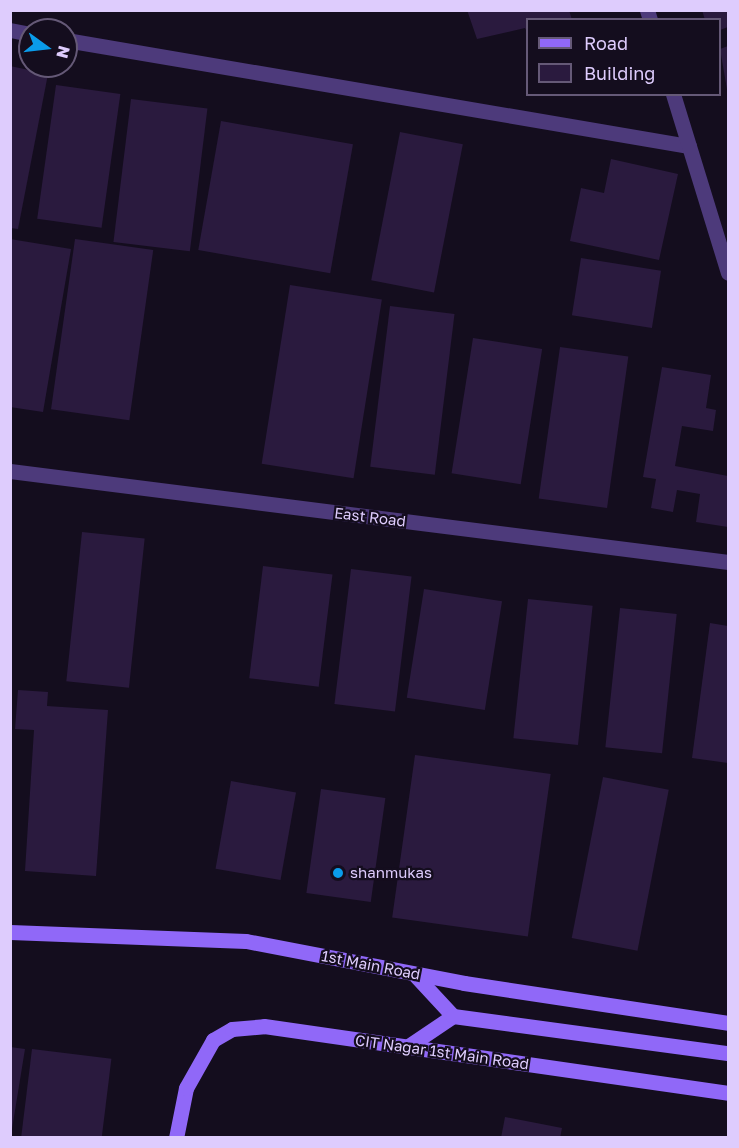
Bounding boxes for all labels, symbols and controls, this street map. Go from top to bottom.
north arrow [18,18,78,78]
legend [526,18,721,96]
text: Road [584,32,628,54]
text: N [52,44,75,61]
text: Building [584,62,655,84]
street label: East Road [333,504,407,530]
place label: shanmukas [350,864,432,882]
marker: shanmukas [331,866,345,880]
street label: 1st Main Road [320,947,422,983]
street label: CIT Nagar 1st Main Road [354,1031,530,1073]

